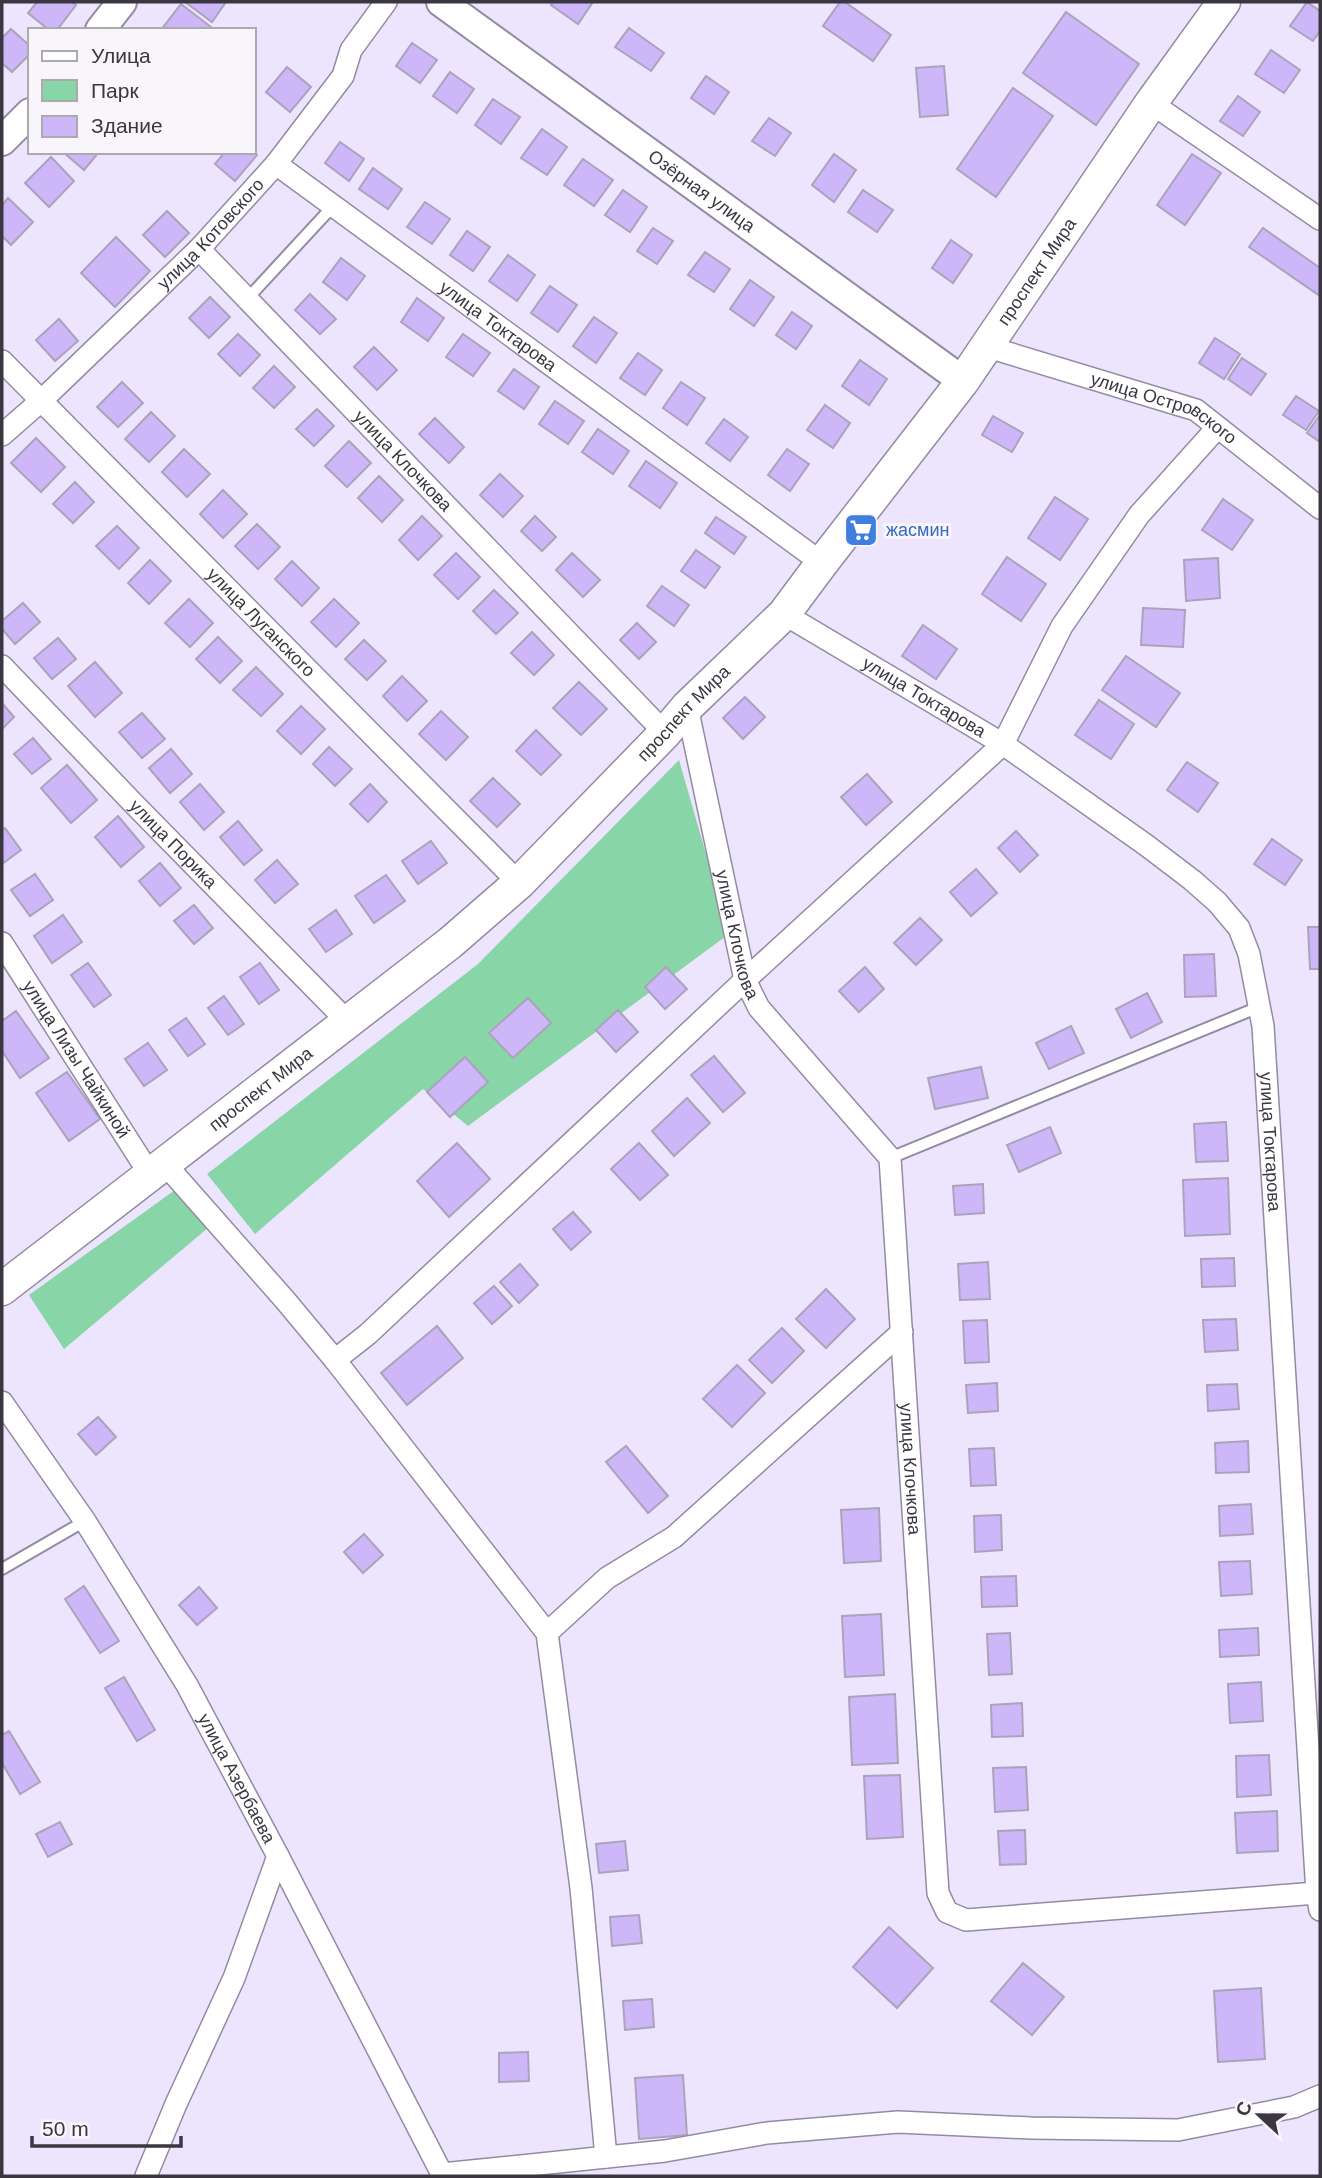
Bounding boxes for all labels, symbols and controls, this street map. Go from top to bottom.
legend [28,28,256,154]
text: Улица [91,44,151,67]
text: Парк [91,79,139,102]
text: Здание [91,114,163,137]
street label: Озёрная улица [644,146,759,237]
street label: улица Котовского [153,174,268,293]
street label: проспект Мира [994,214,1081,329]
street label: улица Токтарова [436,277,561,376]
street label: улица Островского [1088,369,1241,448]
street label: улица Клочкова [350,406,457,516]
supermarket icon: жасмин [842,511,880,549]
place label: жасмин [886,520,949,540]
street label: улица Луганского [203,564,319,681]
street label: улица Токтарова [859,653,990,742]
street label: проспект Мира [633,661,735,765]
street label: улица Порика [126,796,222,893]
street label: улица Клочкова [712,868,763,1003]
street label: улица Лизы Чайкиной [19,977,134,1142]
street label: проспект Мира [205,1042,317,1135]
street label: улица Токтарова [1256,1071,1285,1213]
street label: улица Клочкова [896,1402,925,1536]
street label: улица Азербаева [194,1710,280,1847]
north arrow [1224,2080,1294,2150]
text: С [1231,2098,1256,2119]
scale bar [32,2104,180,2148]
text: 50 m [42,2117,89,2140]

